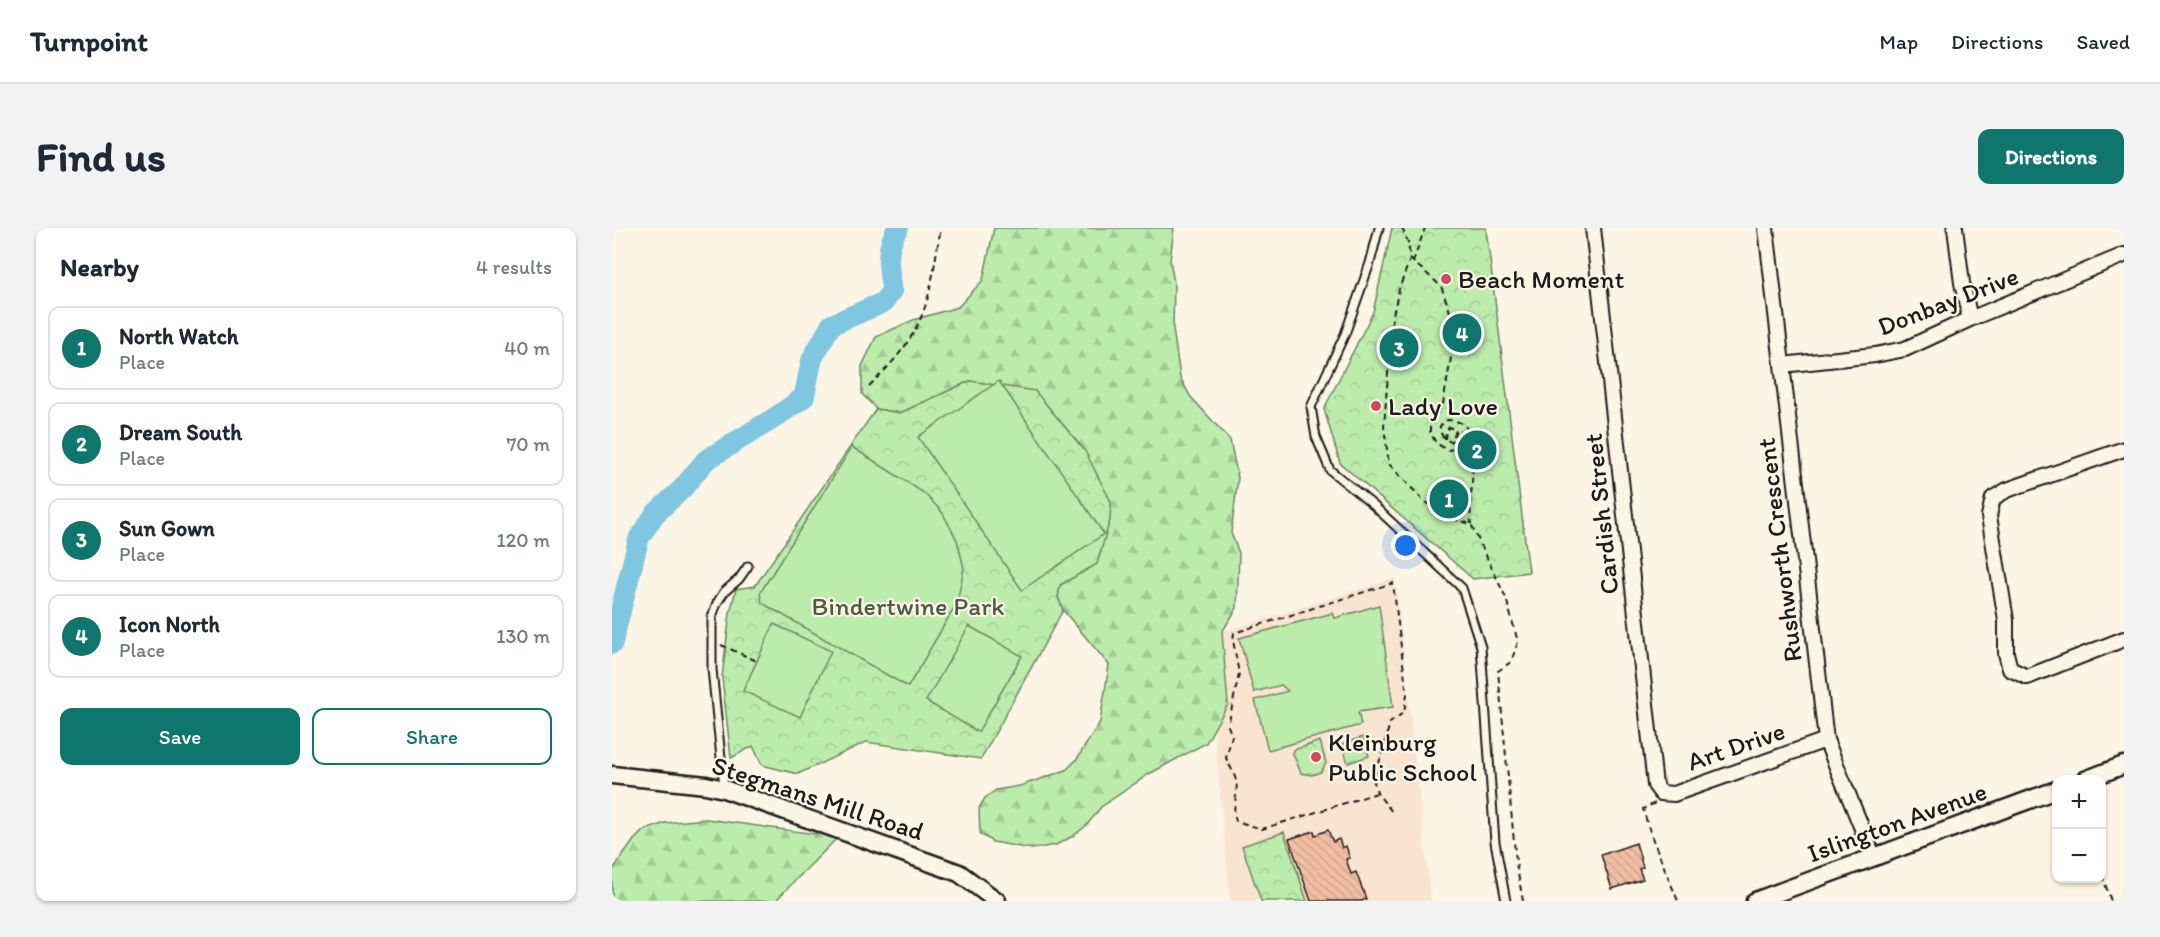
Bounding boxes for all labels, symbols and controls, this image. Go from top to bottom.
text: Turnpoint [30,24,148,58]
text: Map [1880,29,1918,54]
text: Directions [1951,29,2043,54]
text: Saved [2076,29,2130,54]
button: Directions [1978,129,2124,184]
text: Find us [36,131,166,182]
text: Nearby [60,251,139,283]
text: 4 results [476,255,552,279]
street label: Donbay Drive [1873,259,2023,343]
place label: Beach Moment [1458,263,1624,295]
marker: Beach Moment [1439,272,1453,286]
pin: 4 [1442,310,1482,356]
text: North Watch [119,323,238,350]
pin: 3 [1380,326,1418,370]
text: 1 [77,336,86,360]
text: 40 m [504,336,550,360]
text: Place [119,350,165,374]
place label: Lady Love [1388,390,1498,422]
marker: Lady Love [1369,399,1383,413]
text: Dream South [119,419,242,446]
pin: 2 [1458,428,1496,472]
text: 2 [76,432,87,456]
text: 70 m [506,432,550,456]
street label: Cardish Street [1577,432,1625,596]
street label: Rushworth Crescent [1749,436,1809,664]
text: Place [119,446,165,470]
pin: 1 [1430,476,1468,522]
text: Sun Gown [119,515,215,542]
text: 3 [76,528,87,552]
text: 120 m [497,528,550,552]
your location [1391,531,1420,560]
text: Place [119,542,165,566]
park label: Bindertwine Park [811,590,1005,622]
text: Icon North [119,611,220,638]
text: 4 [75,624,88,648]
text: 130 m [496,624,550,648]
text: Place [119,638,165,662]
button: Save [60,708,300,765]
button: Share [312,708,552,765]
street label: Art Drive [1683,714,1789,778]
place label: Kleinburg Public School [1328,726,1477,788]
street label: Stegmans Mill Road [708,749,928,847]
marker: Kleinburg Public School [1309,750,1323,764]
street label: Islington Avenue [1803,775,1991,869]
map controls [2052,775,2106,883]
button: + [2052,775,2106,829]
button: − [2052,829,2106,883]

